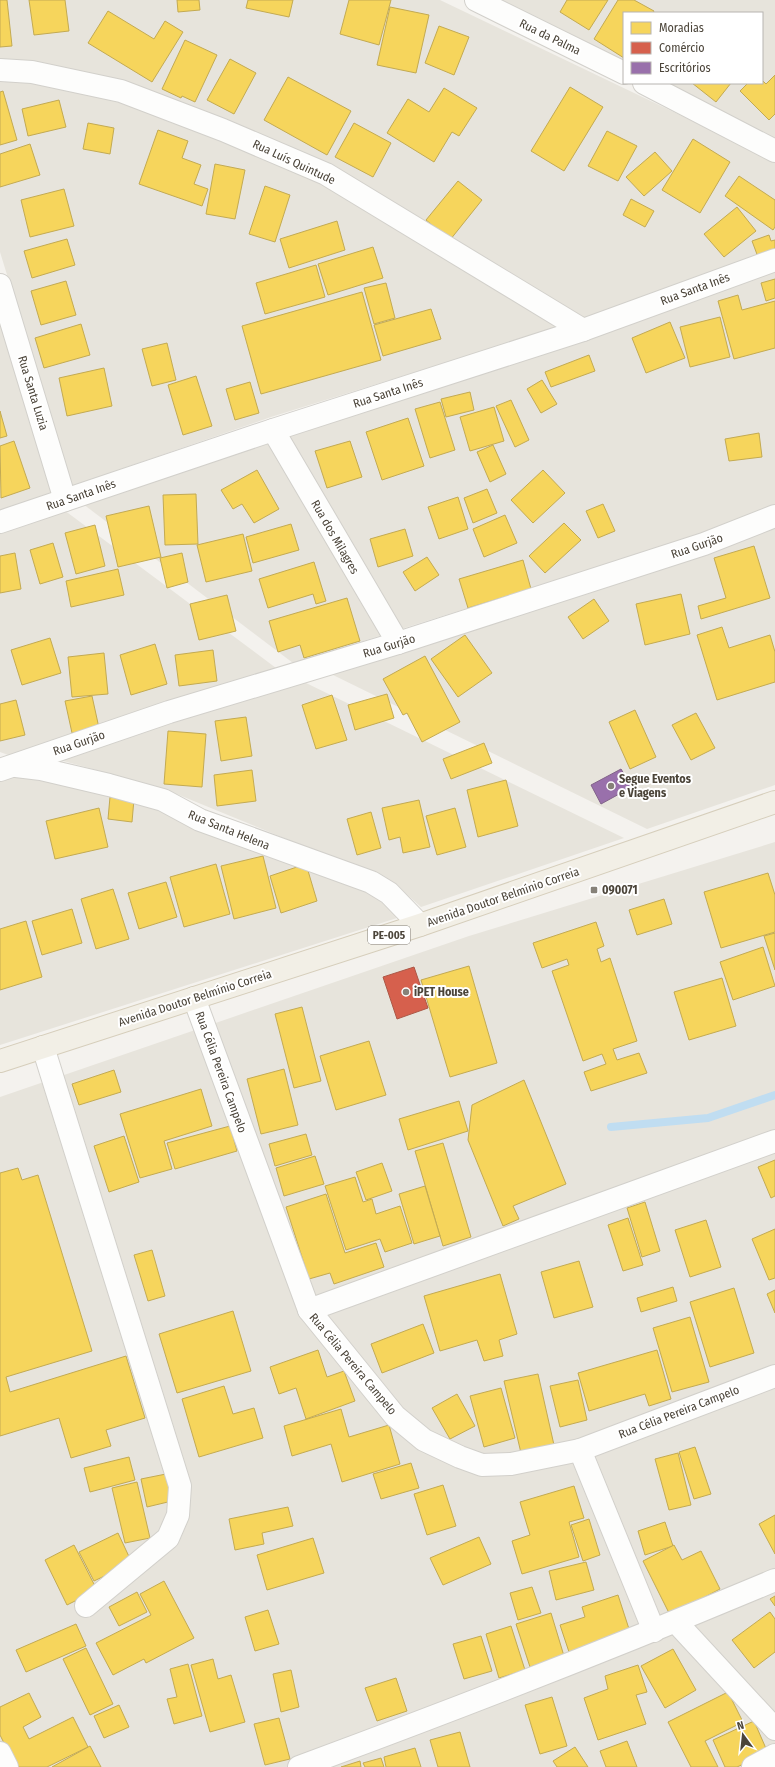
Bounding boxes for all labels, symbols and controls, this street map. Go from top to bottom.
legend [623,12,763,84]
street label: Rua da Palma [517,16,583,58]
text: Moradias [659,21,704,35]
text: Comércio [659,41,705,55]
text: Escritórios [659,61,711,75]
street label: Rua Luís Quintude [250,137,338,187]
street label: Rua Santa Inês [658,270,732,308]
street label: Rua Santa Luzia [15,354,51,432]
street label: Rua Santa Inês [351,375,425,411]
street label: Rua Santa Inês [44,477,118,513]
street label: Rua dos Milagres [308,497,362,577]
street label: Rua Gurjão [669,531,725,561]
street label: Rua Gurjão [361,631,417,661]
street label: Rua Gurjão [51,728,107,758]
place label: Segue Eventos e Viagens [619,772,692,800]
marker: Segue Eventos e Viagens [606,781,616,791]
street label: Rua Santa Helena [186,807,272,853]
street label: Avenida Doutor Belmínio Correia [425,864,581,930]
place label: 090071 [602,883,638,897]
marker: 090071 [589,885,599,895]
road number: PE-005 [368,926,410,944]
street label: Avenida Doutor Belmínio Correia [117,967,273,1029]
place label: iPET House [414,985,469,999]
marker: iPET House [401,987,411,997]
street label: Rua Célia Pereira Campelo [193,1009,249,1135]
street label: Rua Célia Pereira Campelo [306,1310,400,1418]
street label: Rua Célia Pereira Campelo [617,1382,741,1442]
north arrow [723,1715,763,1755]
text: N [736,1719,745,1733]

